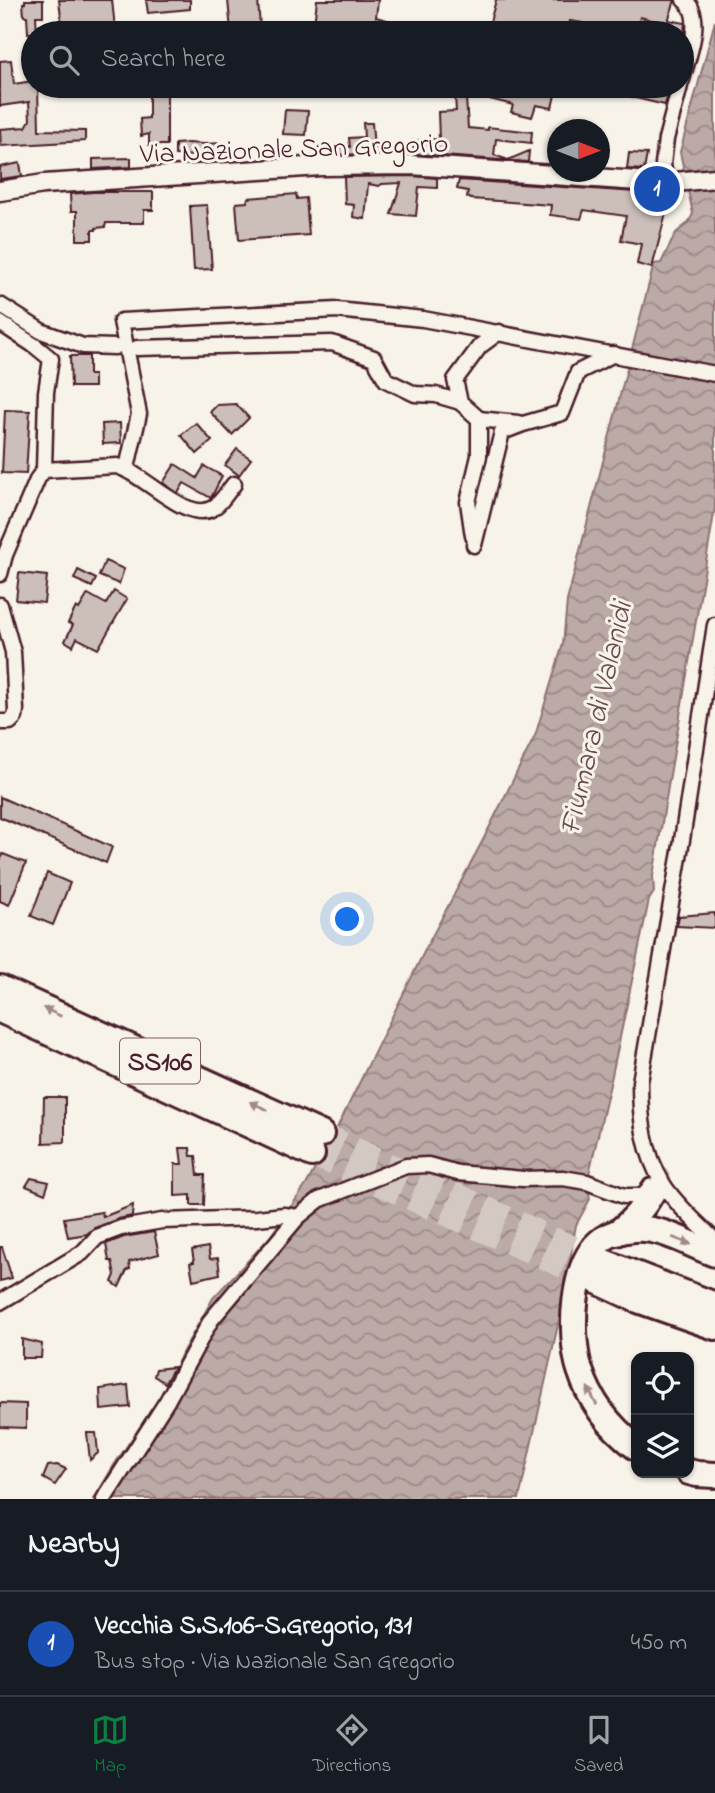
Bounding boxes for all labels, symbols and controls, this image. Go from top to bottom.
search box [21,21,694,98]
icon: search [45,41,83,79]
text: Search here [101,41,226,79]
north arrow [547,119,610,182]
street label: Via Nazionale San Gregorio [138,125,449,176]
pin: 1 [634,163,680,215]
water label: Fiumara di Valanidi [550,595,647,840]
your location [330,902,364,936]
one-way arrow [41,1006,62,1017]
road number: SS106 [120,1038,200,1084]
one-way arrow [248,1100,269,1111]
one-way arrow [672,1236,693,1247]
map controls [631,1352,694,1478]
button: locate [631,1352,694,1415]
one-way arrow [586,1386,597,1406]
button: layers [631,1415,694,1478]
text: Nearby [28,1523,120,1567]
text: Vecchia S.S.106-S.Gregorio, 131 [95,1608,412,1646]
text: 1 [47,1627,55,1660]
text: 450 m [631,1627,687,1660]
text: Bus stop · Via Nazionale San Gregorio [95,1646,455,1679]
tab: Map [91,1711,129,1780]
tab: Directions [312,1711,391,1780]
tab: Saved [574,1711,624,1780]

